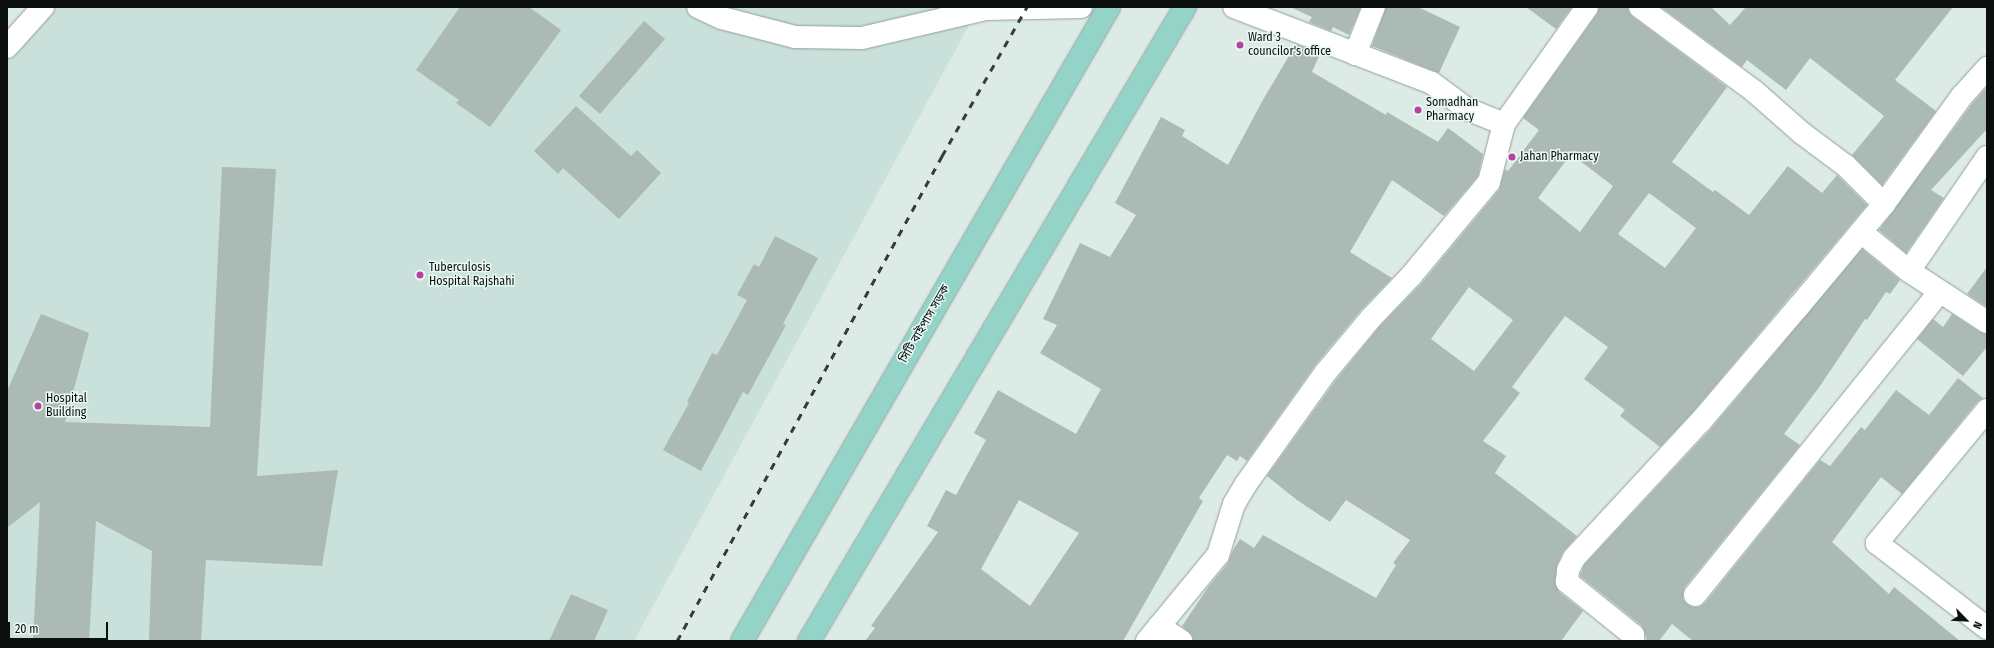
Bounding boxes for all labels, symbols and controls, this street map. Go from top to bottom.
place label: Ward 3 councilor's office [1248,31,1331,59]
marker: Ward 3 councilor's office [1235,40,1245,50]
place label: Somadhan Pharmacy [1426,96,1478,124]
marker: Somadhan Pharmacy [1413,105,1423,115]
place label: Jahan Pharmacy [1520,150,1599,164]
marker: Jahan Pharmacy [1507,152,1517,162]
place label: Tuberculosis Hospital Rajshahi [429,261,515,289]
marker: Tuberculosis Hospital Rajshahi [414,269,426,281]
street label: সিটি বাইপাস সড়ক [897,282,953,366]
place label: Hospital Building [46,392,87,420]
marker: Hospital Building [33,401,43,411]
north arrow [1946,600,1986,640]
scale bar [10,614,110,640]
text: N [1970,619,1985,631]
text: 20 m [15,622,39,636]

